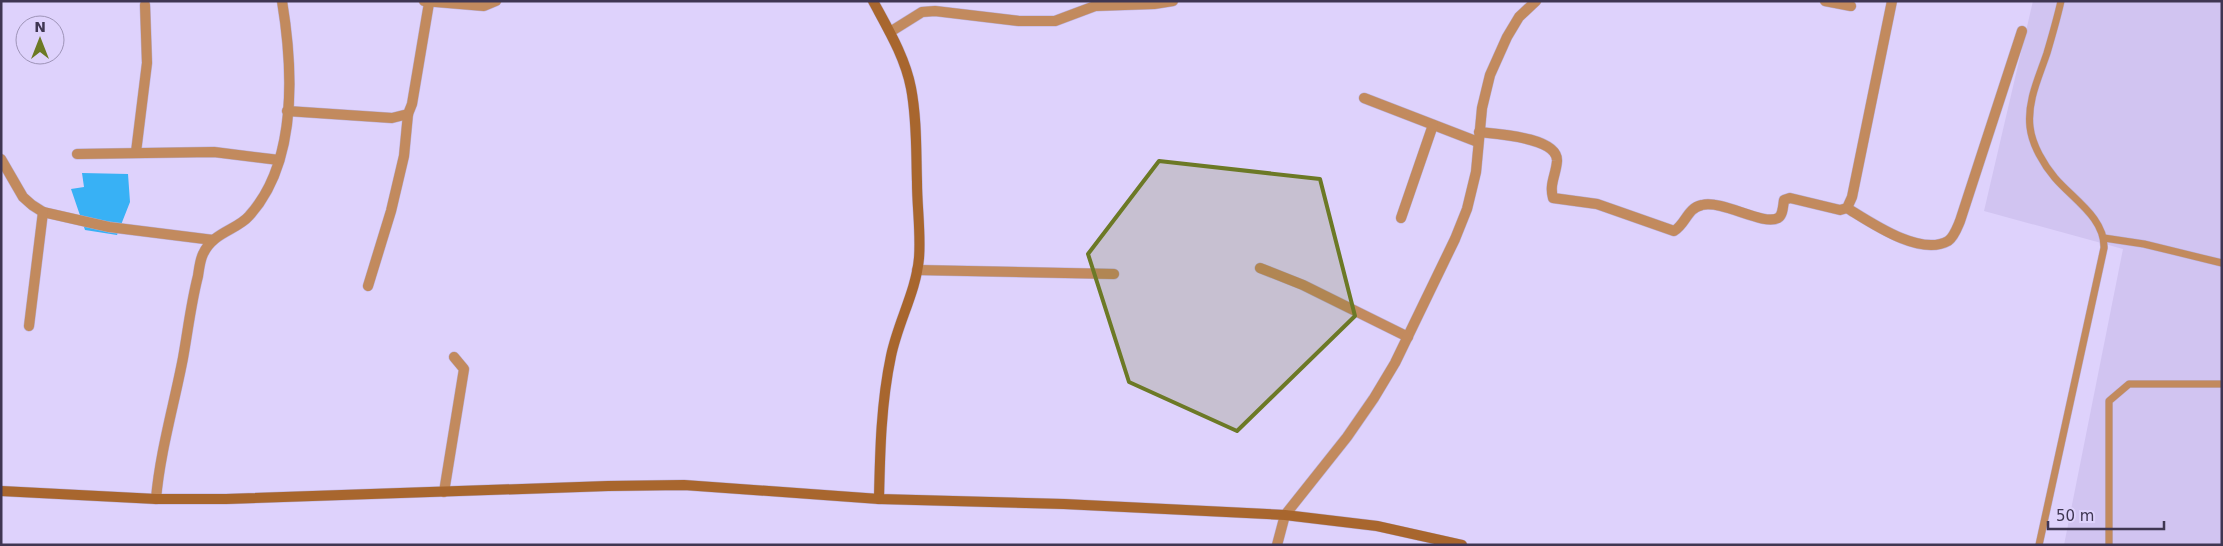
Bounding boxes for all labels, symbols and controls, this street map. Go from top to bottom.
north arrow [15,15,65,65]
text: N [34,19,46,35]
scale bar [2048,498,2164,530]
text: 50 m [2056,507,2094,525]

